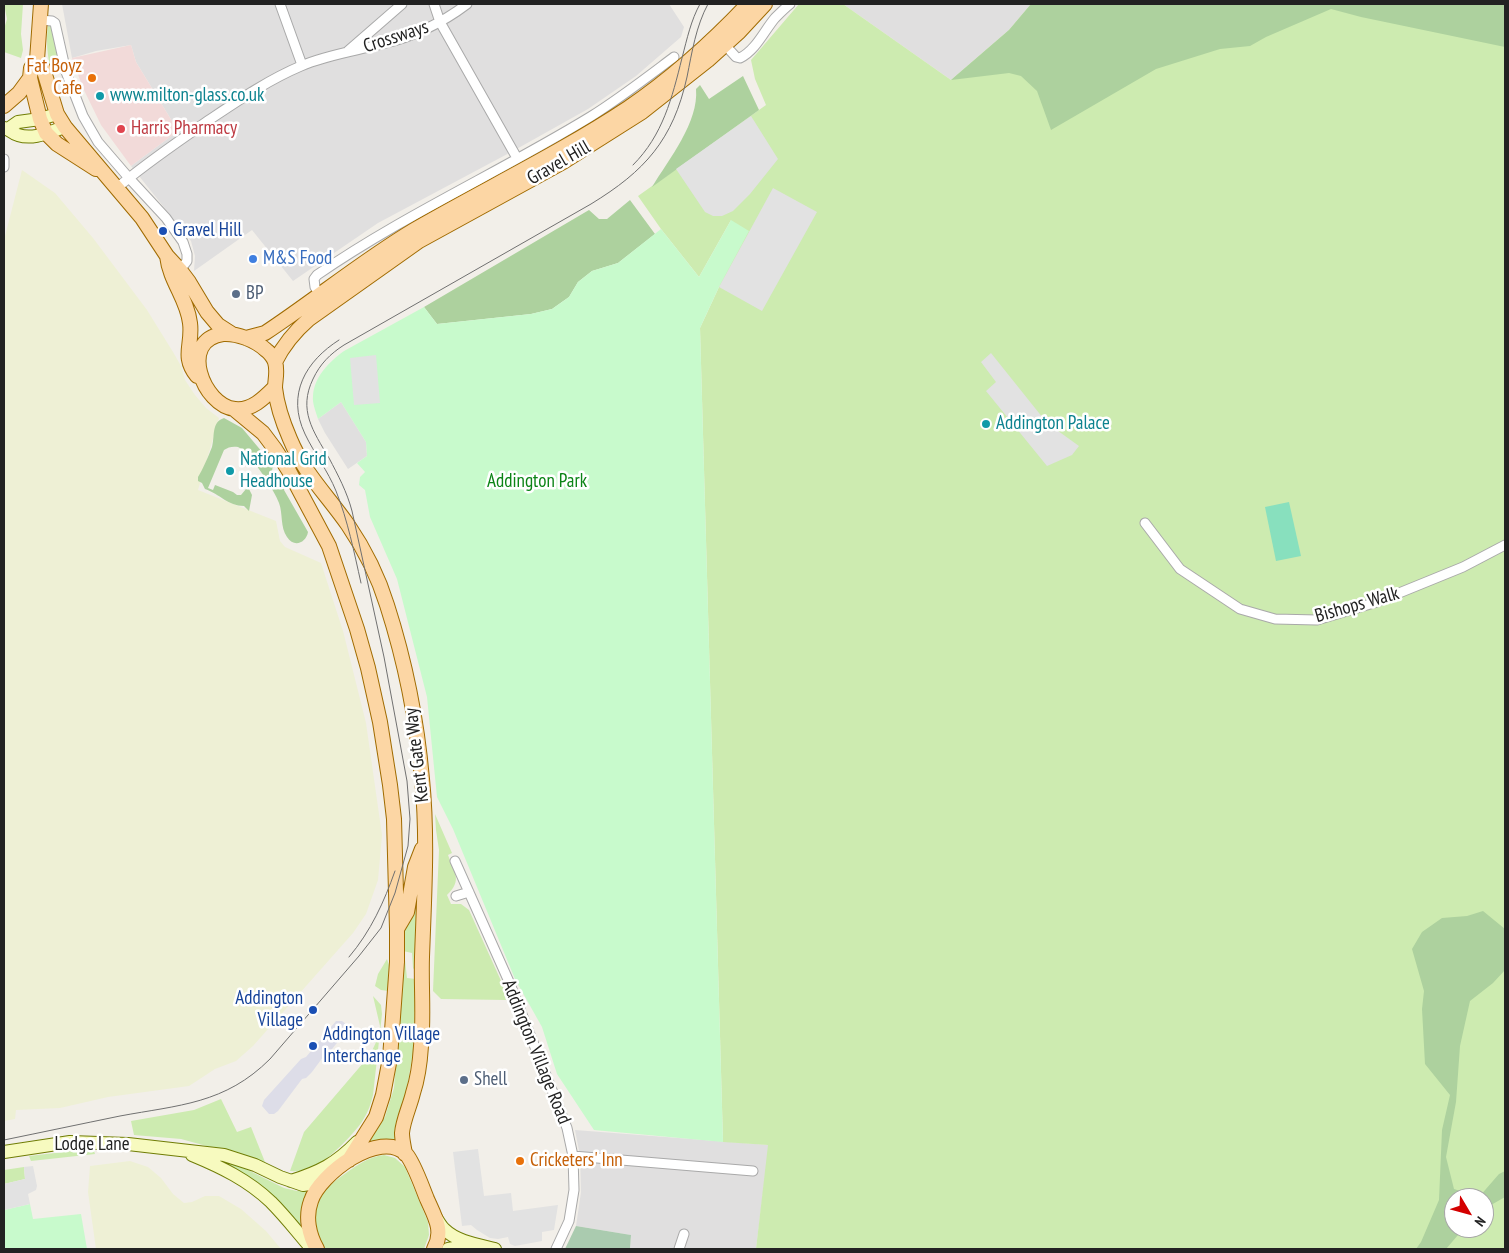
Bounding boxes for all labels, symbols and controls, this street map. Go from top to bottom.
street label: Crossways [361,16,431,58]
place label: Fat Boyz Cafe [26,56,82,100]
marker: Fat Boyz Cafe [86,72,98,84]
place label: www.milton-glass.co.uk [110,85,264,107]
marker: www.milton-glass.co.uk [94,90,106,102]
place label: Harris Pharmacy [131,118,237,140]
marker: Harris Pharmacy [115,123,127,135]
street label: Gravel Hill [523,136,595,190]
place label: Gravel Hill [173,220,242,242]
marker: Gravel Hill [157,225,169,237]
place label: M&S Food [263,248,332,270]
marker: M&S Food [247,253,259,265]
place label: BP [246,283,264,305]
marker: BP [230,288,242,300]
place label: Addington Palace [996,413,1110,435]
marker: Addington Palace [980,418,992,430]
place label: National Grid Headhouse [240,449,327,493]
marker: National Grid Headhouse [224,465,236,477]
park label: Addington Park [487,471,587,493]
street label: Bishops Walk [1312,582,1402,628]
street label: Kent Gate Way [400,707,434,803]
street label: Addington Village Road [497,977,575,1127]
place label: Addington Village [235,988,303,1032]
marker: Addington Village [307,1004,319,1016]
place label: Addington Village Interchange [323,1024,440,1068]
marker: Addington Village Interchange [307,1040,319,1052]
place label: Shell [474,1069,507,1091]
marker: Shell [458,1074,470,1086]
street label: Lodge Lane [55,1134,129,1156]
place label: Cricketers' Inn [530,1150,623,1172]
marker: Cricketers' Inn [514,1155,526,1167]
north arrow [1444,1188,1494,1238]
text: N [1471,1213,1490,1230]

